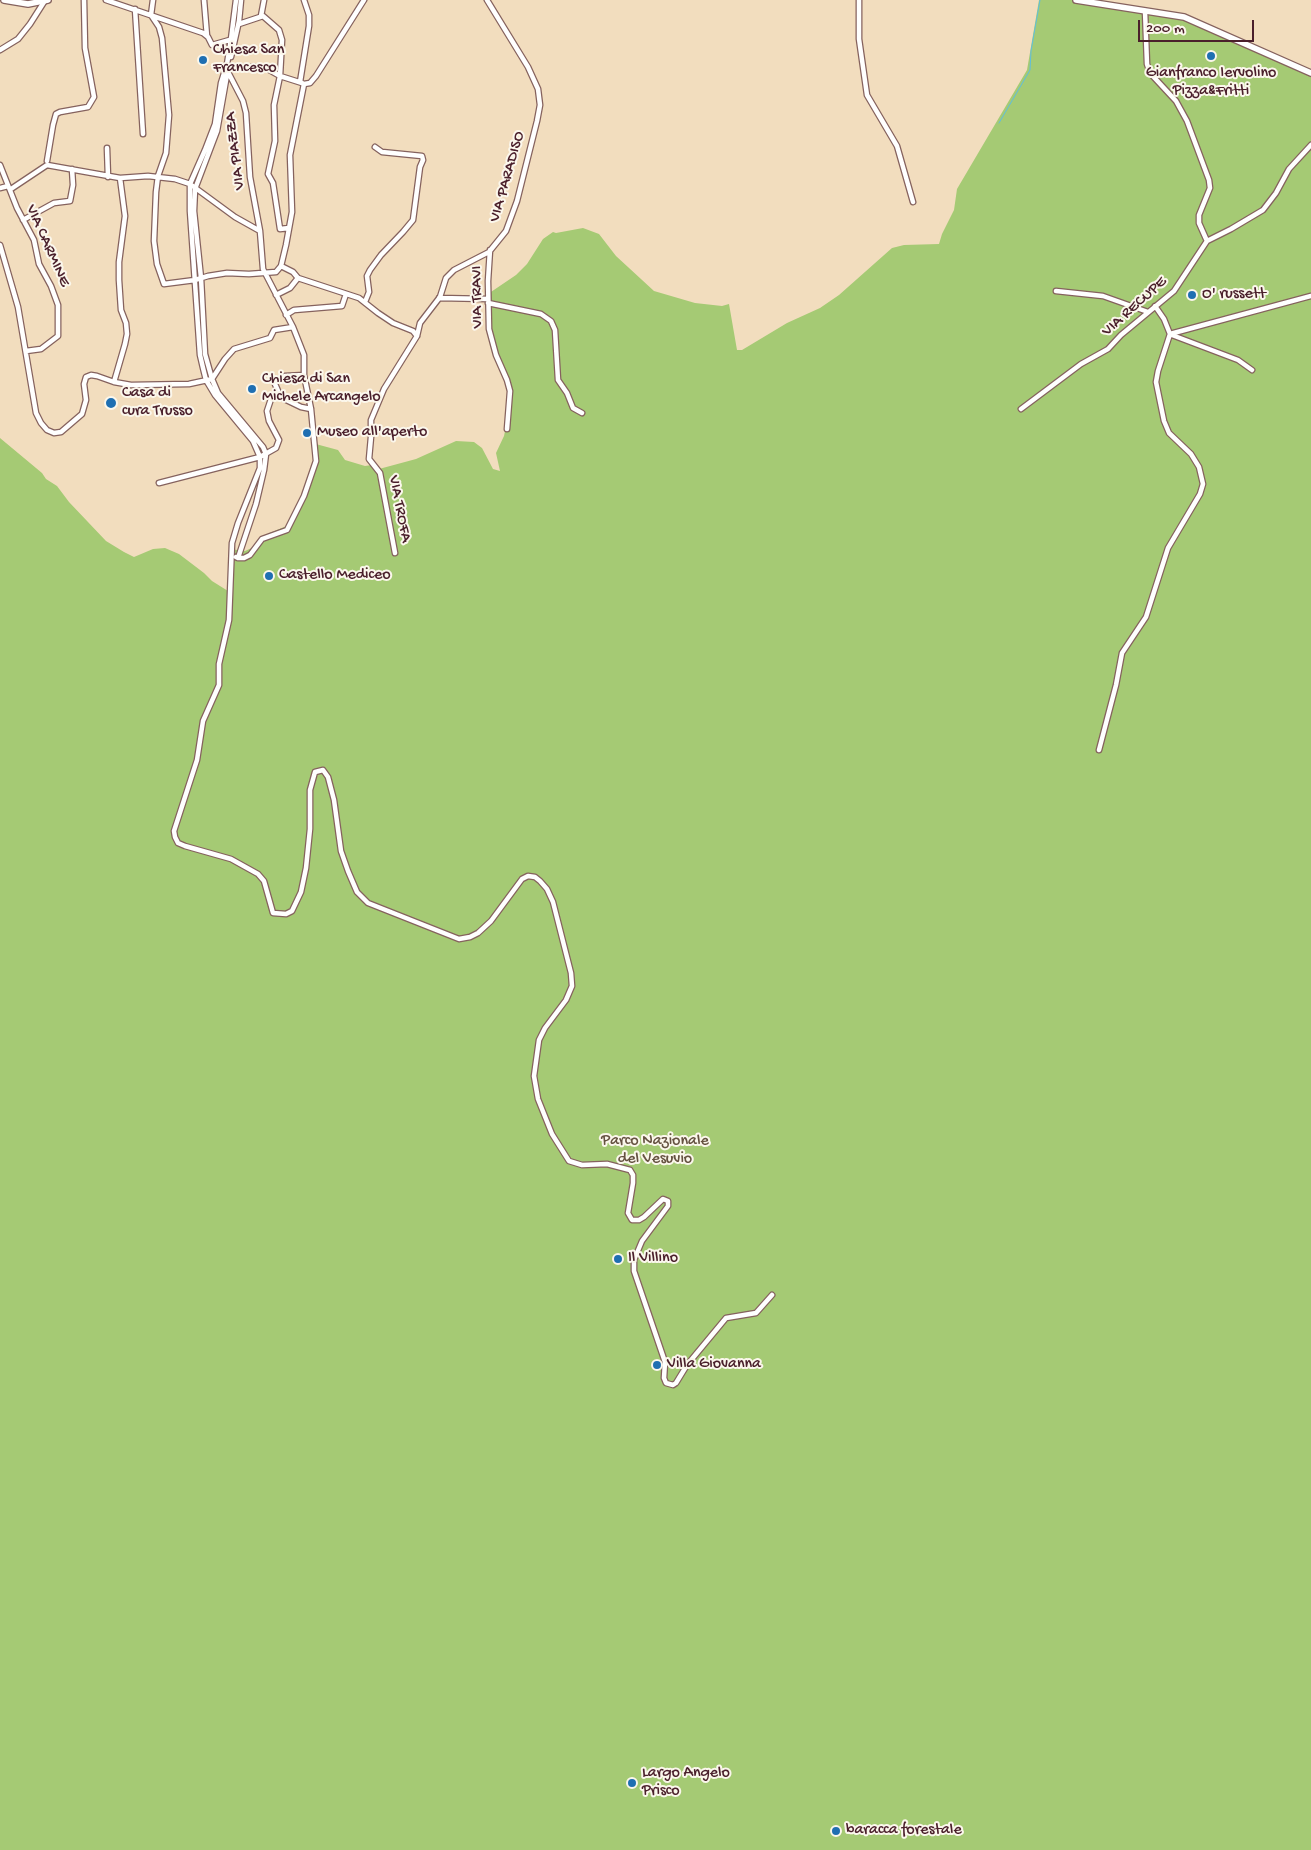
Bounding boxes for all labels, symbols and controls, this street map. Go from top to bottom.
scale bar [1141,10,1257,42]
text: 200 m [1146,20,1185,38]
place label: Chiesa San Francesco [213,41,284,79]
marker: Gianfranco Iervolino Pizza&Fritti [1205,50,1217,62]
marker: Chiesa San Francesco [197,54,209,66]
place label: Gianfranco Iervolino Pizza&Fritti [1146,64,1276,102]
street label: VIA PIAZZA [222,111,250,191]
street label: VIA PARADISO [486,129,530,225]
street label: VIA CARMINE [20,202,74,290]
street label: VIA TRAVI [468,265,488,329]
street label: VIA RECUPE [1098,273,1172,341]
place label: O' russett [1202,285,1266,305]
marker: O' russett [1186,289,1198,301]
place label: Chiesa di San Michele Arcangelo [262,370,381,408]
marker: Chiesa di San Michele Arcangelo [246,383,258,395]
place label: Casa di cura Trusso [122,384,193,422]
marker: Casa di cura Trusso [104,396,118,410]
place label: Museo all'aperto [317,423,427,443]
marker: Museo all'aperto [301,427,313,439]
street label: VIA TROFA [383,474,415,544]
place label: Castello Mediceo [279,566,391,586]
marker: Castello Mediceo [263,570,275,582]
park label: Parco Nazionale del Vesuvio [601,1132,709,1170]
place label: Il Villino [628,1249,678,1269]
marker: Il Villino [612,1253,624,1265]
place label: Villa Giovanna [667,1355,761,1375]
marker: Villa Giovanna [651,1359,663,1371]
place label: Largo Angelo Prisco [642,1764,730,1802]
marker: Largo Angelo Prisco [626,1777,638,1789]
place label: baracca forestale [846,1821,962,1841]
marker: baracca forestale [830,1825,842,1837]

